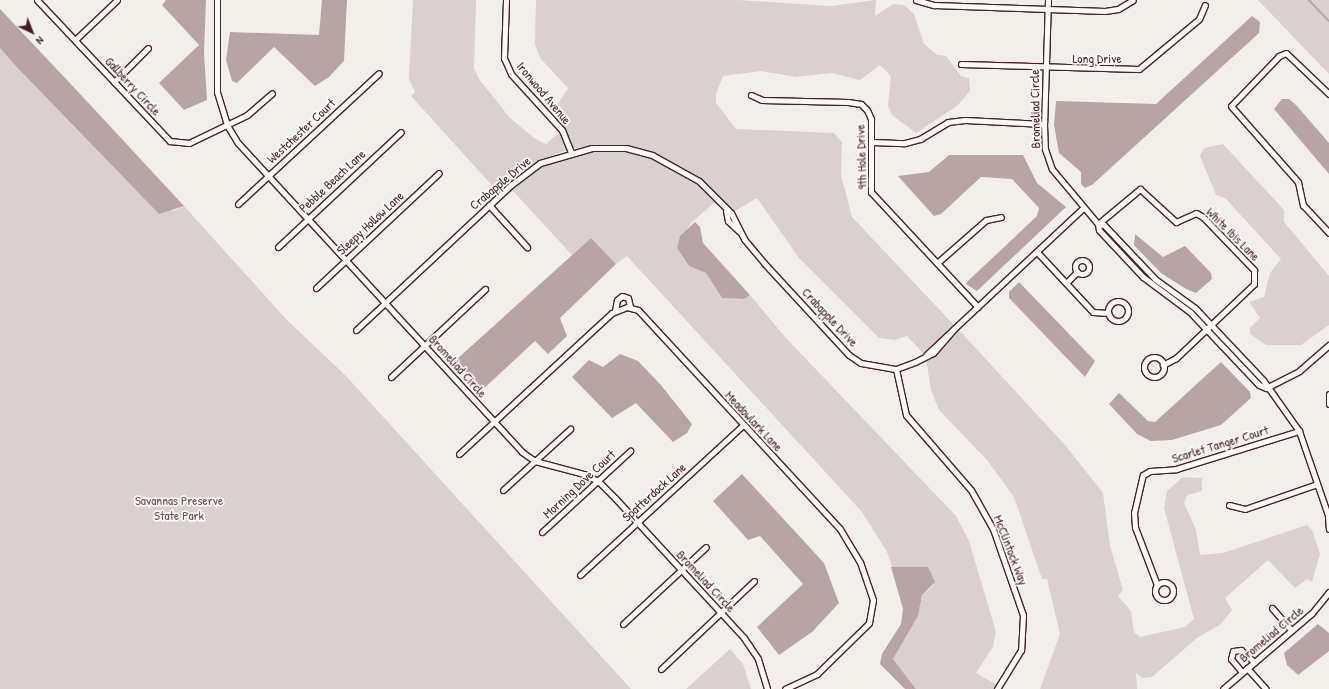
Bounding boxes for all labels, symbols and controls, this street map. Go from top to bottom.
north arrow [12,12,52,52]
text: N [33,34,47,48]
street label: Long Drive [1072,50,1122,66]
street label: Gallberry Circle [102,53,164,119]
street label: Ironwood Avenue [513,59,575,127]
street label: Bromeliad Circle [1027,69,1043,149]
street label: Westchester Court [263,95,339,167]
street label: 9th Hole Drive [852,124,870,190]
street label: Pebble Beach Lane [296,146,368,216]
street label: Crabapple Drive [466,153,534,213]
street label: Sleepy Hollow Lane [333,188,407,258]
street label: White Ibis Lane [1203,204,1263,264]
street label: Crabapple Drive [799,284,861,350]
street label: Bromeliad Circle [426,331,490,401]
street label: Meadowlark Lane [722,387,786,455]
street label: Scarlet Tanger Court [1170,422,1270,466]
street label: Morning Dove Court [540,447,618,521]
street label: Spatterdock Lane [619,459,689,525]
park label: Savannas Preserve State Park [135,493,223,524]
street label: McClintock Way [990,513,1032,587]
street label: Bromeliad Circle [673,547,739,615]
street label: Bromeliad Circle [1236,603,1306,665]

